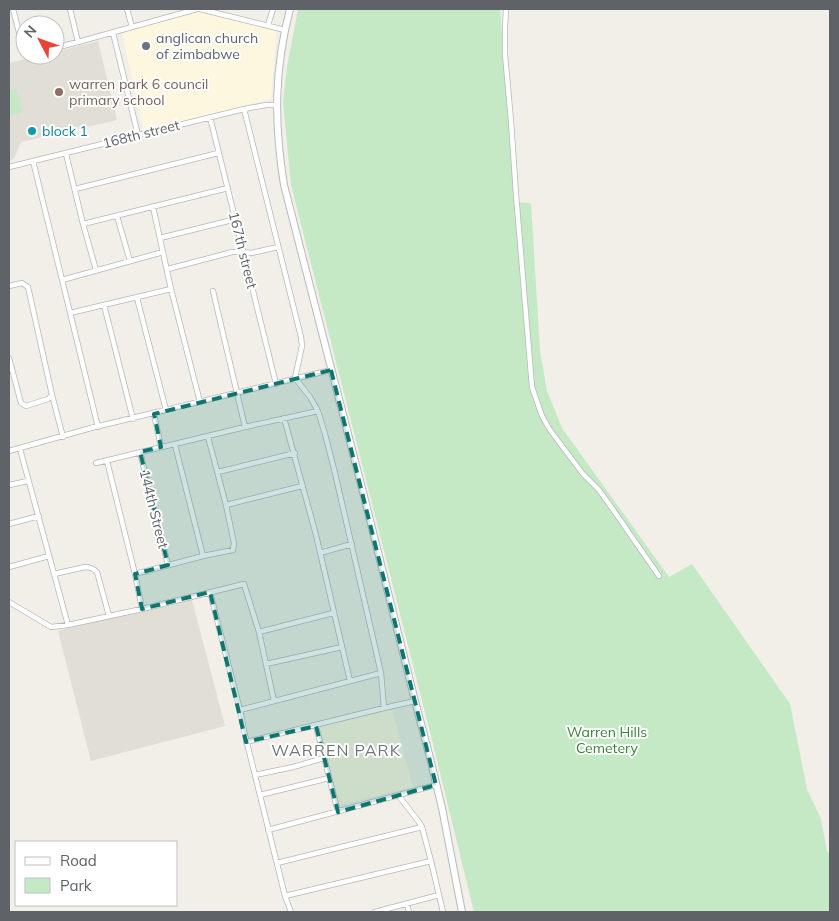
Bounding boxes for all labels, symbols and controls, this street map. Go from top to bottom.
north arrow [15,15,65,65]
text: N [20,22,40,41]
place label: anglican church of zimbabwe [156,29,258,63]
marker: anglican church of zimbabwe [140,40,152,52]
place label: warren park 6 council primary school [69,75,208,109]
marker: warren park 6 council primary school [53,86,65,98]
street label: 168th street [101,116,182,152]
place label: block 1 [42,122,88,140]
marker: block 1 [26,125,38,137]
street label: 167th street [225,210,261,291]
street label: 144th Street [136,468,173,550]
park label: Warren Hills Cemetery [567,723,647,757]
district label: WARREN PARK [271,740,401,760]
legend [15,841,178,906]
text: Road [60,851,97,870]
text: Park [60,876,92,895]

